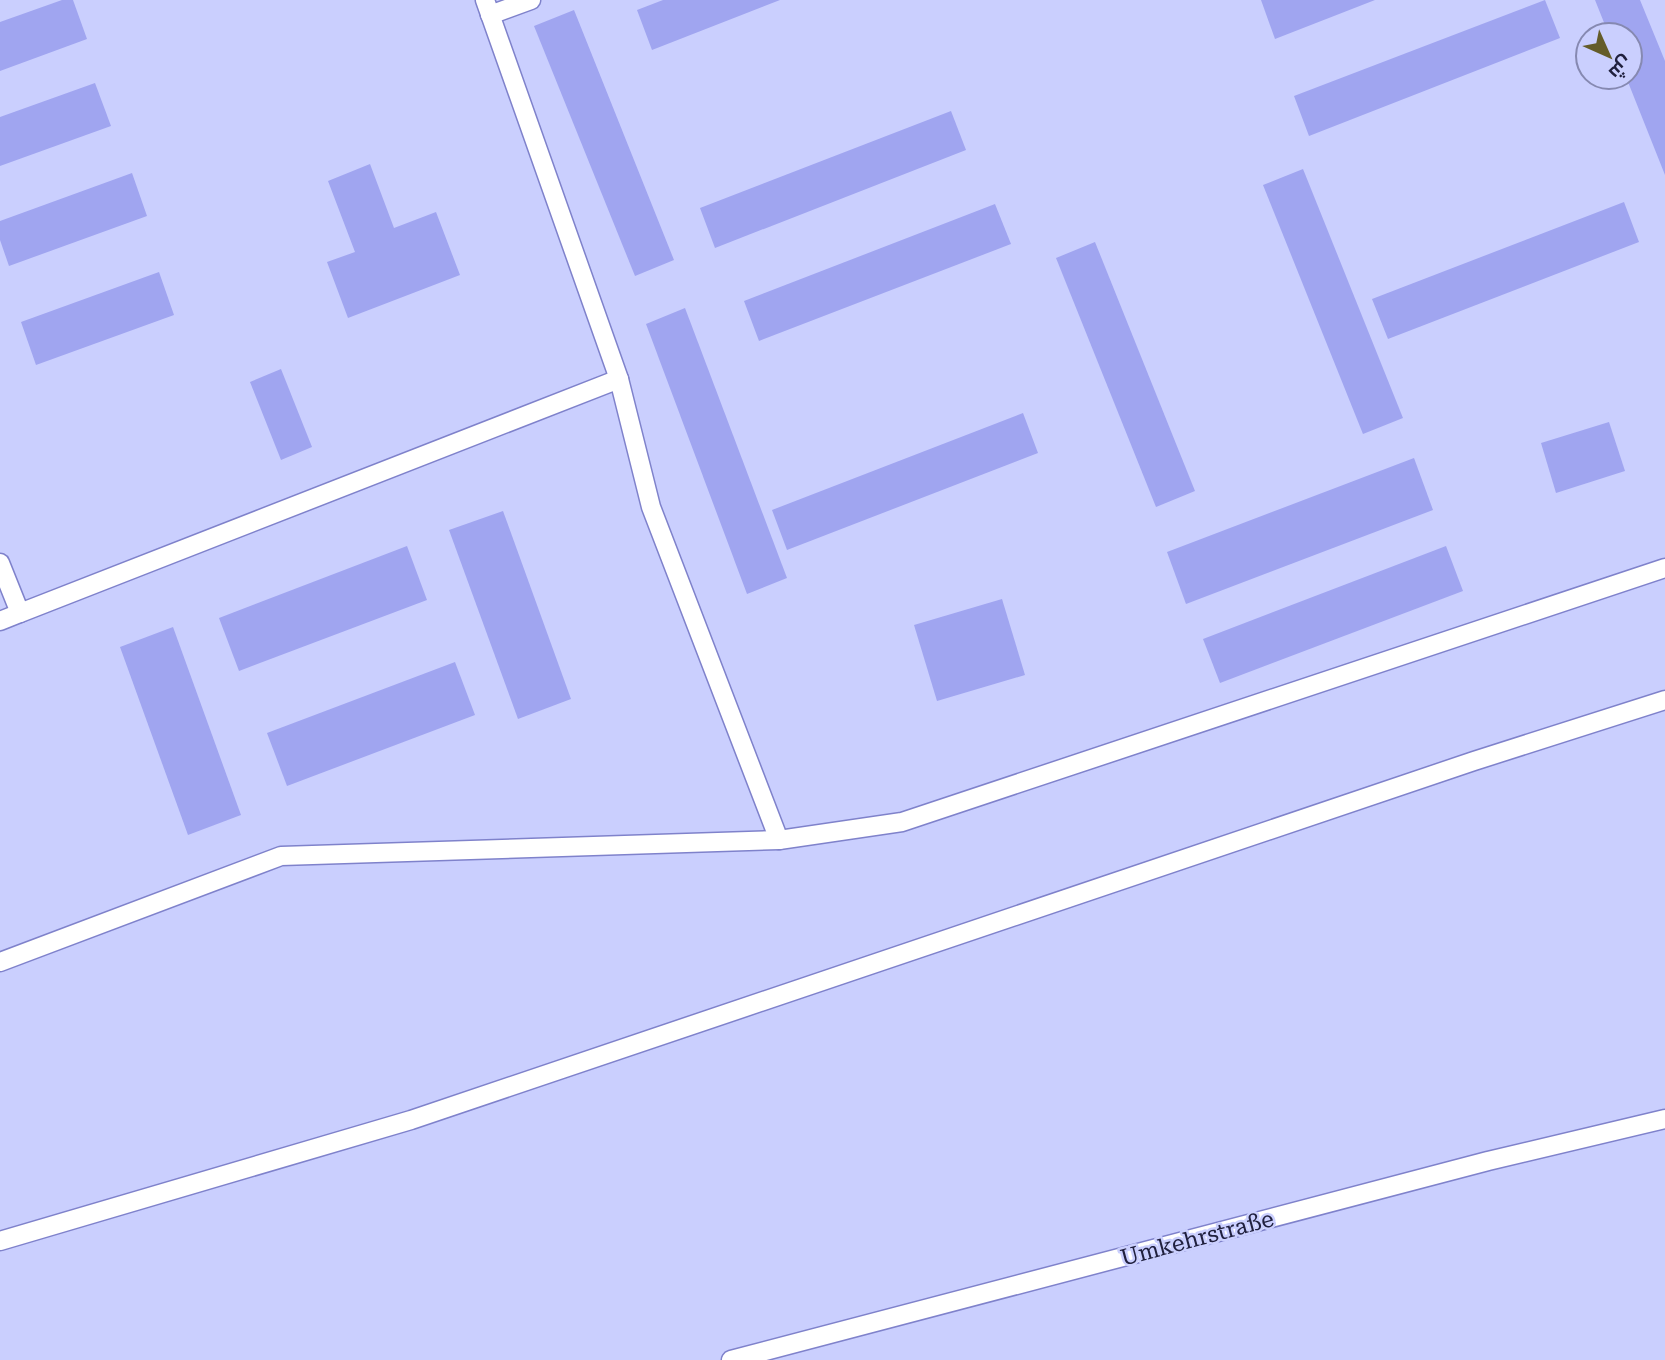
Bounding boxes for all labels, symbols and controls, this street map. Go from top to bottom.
north arrow [1574,21,1644,91]
text: ش [1604,51,1637,84]
street label: Umkehrstraße [1118,1205,1277,1272]

